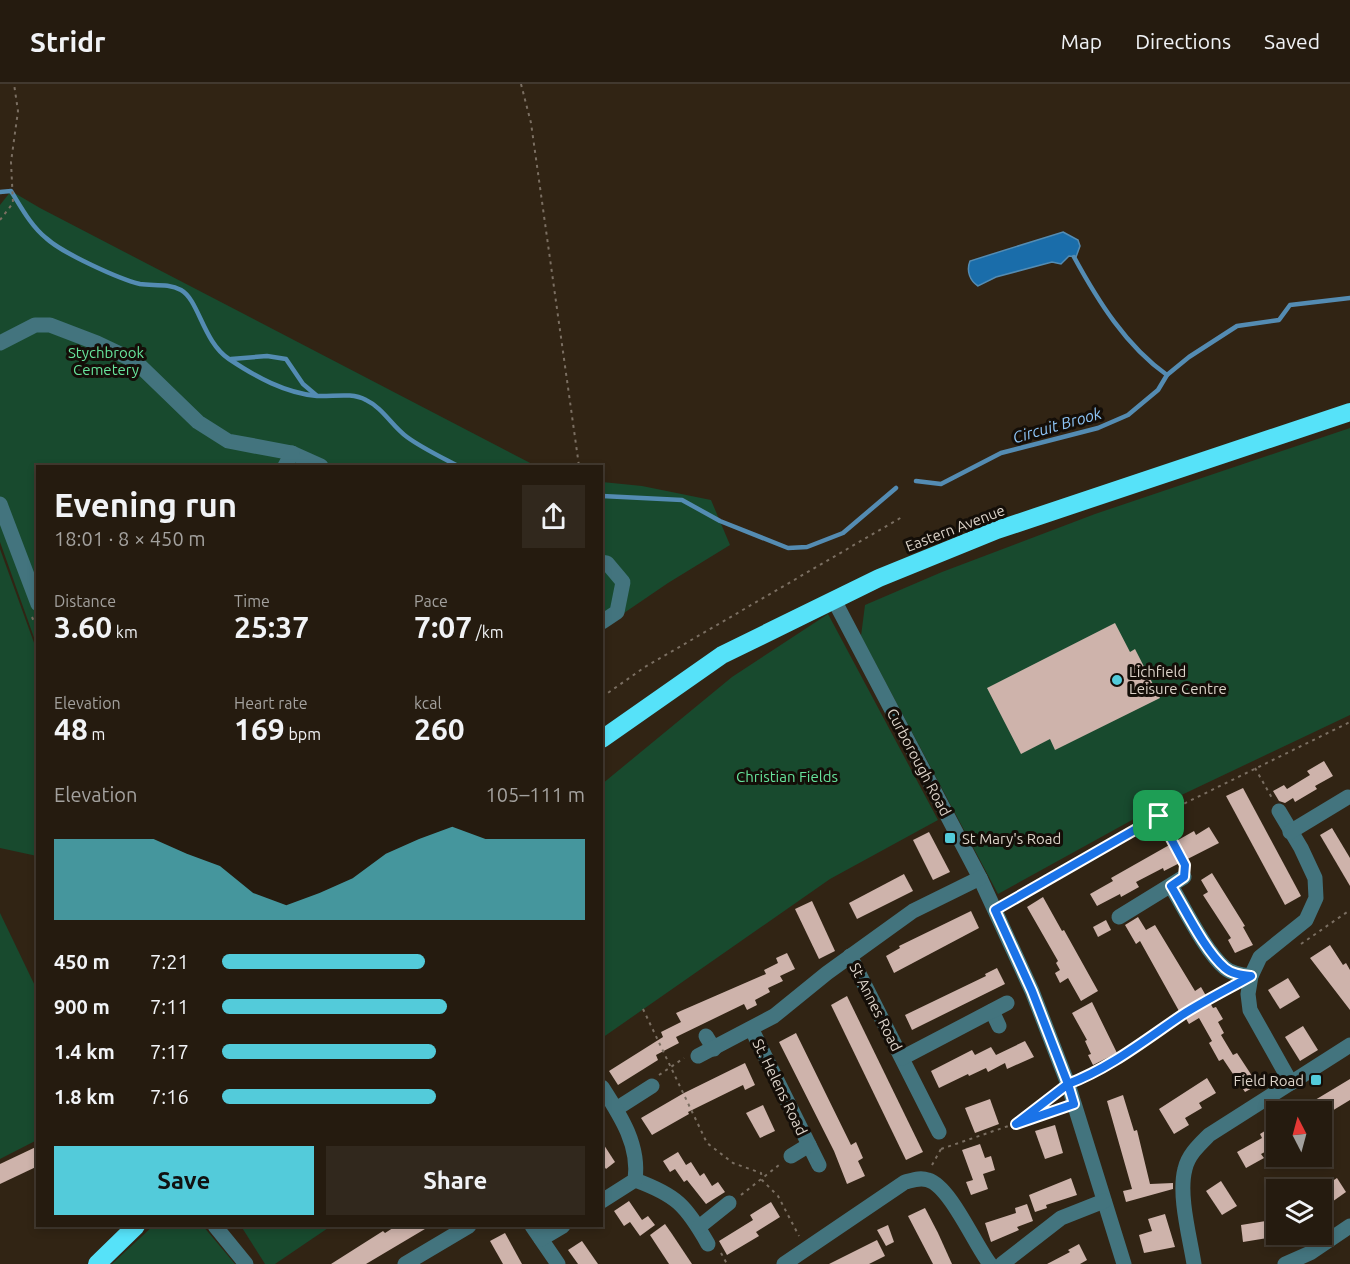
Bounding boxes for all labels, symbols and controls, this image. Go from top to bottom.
text: Stridr [30,26,106,57]
text: Map [1061,29,1102,53]
text: Directions [1135,29,1231,53]
text: Saved [1264,29,1320,53]
park label: Stychbrook Cemetery [68,344,144,378]
water label: Circuit Brook [1010,403,1104,446]
button: share [522,485,585,548]
text: Evening run [54,486,237,523]
street label: Eastern Avenue [903,501,1007,555]
text: 18:01 · 8 × 450 m [54,527,206,550]
text: Distance [54,592,116,610]
text: Time [234,592,270,610]
text: Pace [414,592,448,610]
text: 3.60 [54,610,112,644]
text: 25:37 [234,610,309,644]
text: 7:07 [414,610,472,644]
text: km [112,623,138,641]
text: /km [472,623,504,641]
place label: Lichfield Leisure Centre [1129,663,1227,697]
marker: Lichfield Leisure Centre [1110,673,1124,687]
text: Elevation [54,694,121,712]
text: Heart rate [234,694,308,712]
text: kcal [414,694,442,712]
street label: Curborough Road [884,705,954,819]
text: 48 [54,712,88,746]
text: 169 [234,712,285,746]
text: 260 [414,712,465,746]
text: m [88,725,105,743]
text: bpm [285,725,321,743]
park label: Christian Fields [736,768,838,785]
text: Elevation [54,783,137,806]
text: 105–111 m [486,783,585,806]
pin [1133,790,1184,841]
icon: arrive [1142,799,1175,832]
place label: St Mary's Road [962,830,1061,847]
marker: St Mary's Road [943,831,957,845]
text: 450 m [54,950,110,973]
text: 7:21 [150,950,189,973]
street label: St Annes Road [846,960,906,1054]
text: 900 m [54,995,110,1018]
text: 7:11 [150,995,189,1018]
street label: St. Helens Road [749,1036,811,1138]
text: 1.4 km [54,1040,115,1063]
text: 7:17 [150,1040,189,1063]
place label: Field Road [1233,1072,1304,1089]
marker: Field Road [1309,1073,1323,1087]
text: 1.8 km [54,1085,115,1108]
text: 7:16 [150,1085,189,1108]
north arrow [1266,1101,1332,1167]
map controls [1266,1101,1332,1245]
button: Save [54,1146,314,1215]
button: Share [326,1146,585,1215]
button: layers [1266,1179,1332,1245]

